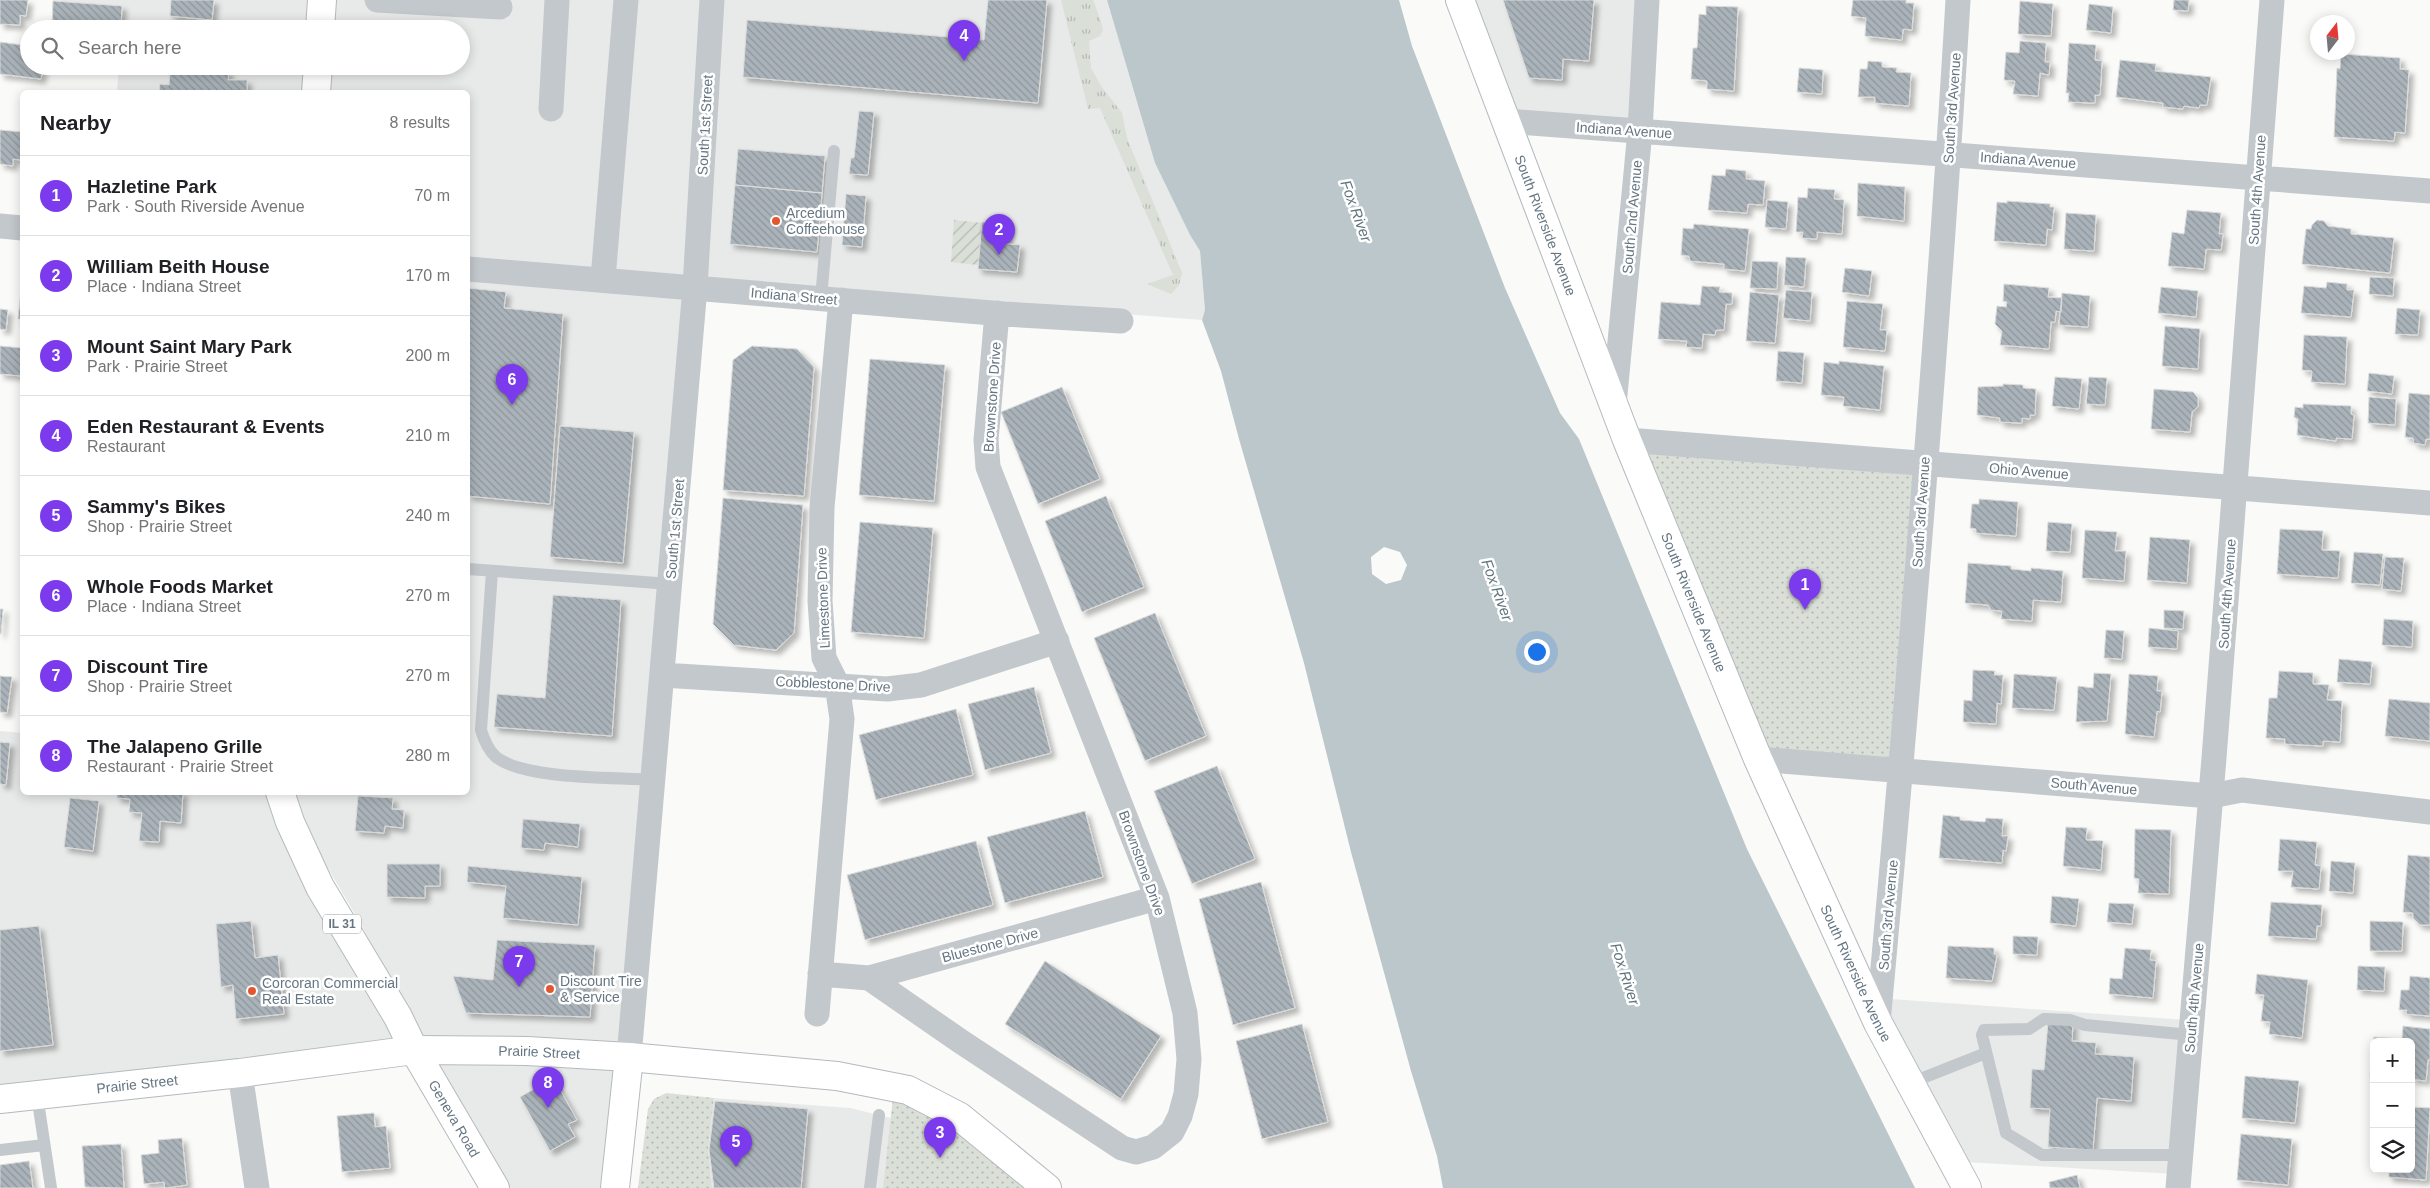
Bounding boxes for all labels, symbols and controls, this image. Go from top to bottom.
north arrow [2310,15,2355,60]
search box [20,20,470,75]
pin: 4 [948,20,980,61]
icon: search [38,34,66,62]
text: Search here [78,37,182,58]
street label: South 3rd Avenue [1940,52,1964,164]
street label: South 1st Street [694,74,716,176]
text: Nearby [40,111,111,134]
text: 8 results [390,114,450,131]
street label: Indiana Avenue [1575,119,1673,141]
street label: South 4th Avenue [2245,134,2269,246]
street label: Indiana Avenue [1979,149,2077,171]
street label: South Riverside Avenue [1512,153,1580,298]
street label: South 2nd Avenue [1619,159,1645,275]
text: Hazletine Park [87,176,217,197]
water label: Fox River [1338,178,1376,245]
text: 1 [52,187,60,204]
text: 70 m [414,187,450,204]
text: Park · South Riverside Avenue [87,198,305,215]
place label: Arcedium Coffeehouse [786,205,865,237]
pin: 2 [983,214,1015,255]
marker: Arcedium Coffeehouse [770,215,782,227]
text: William Beith House [87,256,269,277]
text: 2 [52,267,60,284]
text: 170 m [406,267,450,284]
text: Place · Indiana Street [87,278,241,295]
street label: Indiana Street [750,284,838,308]
text: Mount Saint Mary Park [87,336,292,357]
street label: Brownstone Drive [980,341,1004,453]
text: 3 [52,347,60,364]
text: 200 m [406,347,450,364]
text: Park · Prairie Street [87,358,227,375]
pin: 6 [496,364,528,405]
text: Eden Restaurant & Events [87,416,325,437]
text: 4 [52,427,60,444]
text: 210 m [406,427,450,444]
text: Restaurant [87,438,165,455]
street label: South 3rd Avenue [1909,456,1933,568]
street label: Ohio Avenue [1988,460,2070,482]
street label: South 1st Street [663,478,687,580]
text: Sammy's Bikes [87,496,226,517]
text: 5 [52,507,60,524]
text: 240 m [406,507,450,524]
text: Shop · Prairie Street [87,518,232,535]
street label: South Riverside Avenue [1658,530,1729,675]
street label: South 4th Avenue [2215,538,2239,650]
street label: Limestone Drive [813,547,833,649]
water label: Fox River [1479,557,1517,624]
pin: 1 [1789,569,1821,610]
text: Whole Foods Market [87,576,273,597]
text: 6 [52,587,60,604]
text: 270 m [406,587,450,604]
text: Place · Indiana Street [87,598,241,615]
your location [1524,639,1550,665]
text: Discount Tire [87,656,208,677]
text: 7 [52,667,60,684]
text: 270 m [406,667,450,684]
street label: Cobblestone Drive [775,673,891,695]
text: Shop · Prairie Street [87,678,232,695]
text: The Jalapeno Grille [87,736,262,757]
text: 8 [52,747,60,764]
text: 280 m [406,747,450,764]
text: Restaurant · Prairie Street [87,758,273,775]
street label: South Avenue [2050,774,2138,798]
street label: Brownstone Drive [1116,808,1168,918]
street label: South 3rd Avenue [1875,859,1901,971]
street label: South Riverside Avenue [1817,902,1895,1045]
road number: IL 31 [323,914,361,934]
street label: Bluestone Drive [940,924,1040,966]
water label: Fox River [1607,941,1644,1008]
street label: South 4th Avenue [2181,942,2207,1054]
pin: 7 [503,946,535,987]
place label: Discount Tire & Service [560,973,642,1005]
place label: Corcoran Commercial Real Estate [262,975,398,1007]
marker: Discount Tire & Service [544,983,556,995]
marker: Corcoran Commercial Real Estate [246,985,258,997]
map controls [2370,1038,2415,1173]
button: + [2370,1038,2415,1083]
street label: Prairie Street [498,1043,580,1062]
pin: 8 [532,1067,564,1108]
street label: Prairie Street [96,1072,179,1096]
street label: Geneva Road [425,1077,483,1160]
button: − [2370,1083,2415,1128]
pin: 3 [924,1117,956,1158]
pin: 5 [720,1126,752,1167]
button: layers [2370,1128,2415,1173]

